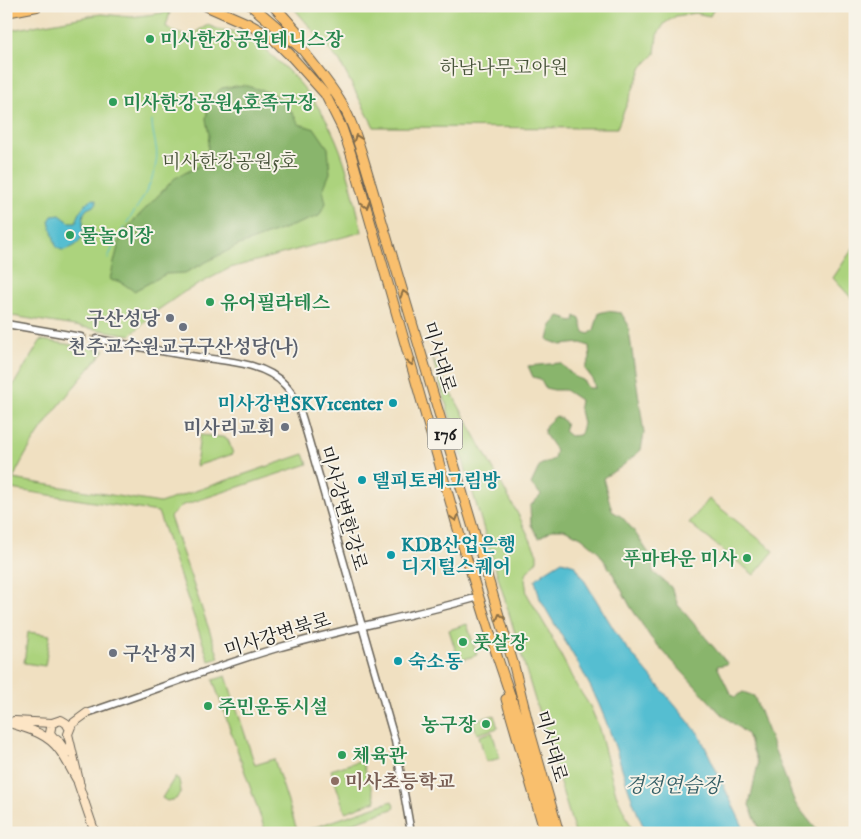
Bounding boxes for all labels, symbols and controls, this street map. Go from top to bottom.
place label: 미사한강공원테니스장 [160,29,344,53]
marker: 미사한강공원테니스장 [144,33,156,45]
park label: 하남나무고아원 [440,57,568,81]
place label: 미사한강공원4호족구장 [123,92,317,116]
marker: 미사한강공원4호족구장 [107,96,119,108]
one-way arrow [353,134,363,143]
park label: 미사한강공원5호 [162,151,298,175]
one-way arrow [360,201,371,210]
place label: 물놀이장 [80,225,154,249]
marker: 물놀이장 [64,229,76,241]
one-way arrow [399,290,409,298]
place label: 유어필라테스 [220,292,331,316]
marker: 유어필라테스 [204,296,216,308]
place label: 구산성당 [87,308,161,332]
marker: 구산성당 [164,312,176,324]
street label: 미사대로 [416,319,460,396]
marker: 천주교수원교구구산성당(나) [177,321,189,333]
place label: 천주교수원교구구산성당(나) [68,336,298,360]
one-way arrow [405,357,415,365]
place label: 미사강변SKV1center [218,393,384,417]
marker: 미사강변SKV1center [387,397,399,409]
place label: 미사리교회 [183,417,275,441]
road number: 176 [428,418,462,449]
marker: 미사리교회 [279,421,291,433]
street label: 미사강변한강로 [313,443,371,574]
place label: 델피토레그림방 [372,470,501,494]
marker: 델피토레그림방 [356,474,368,486]
one-way arrow [450,513,460,522]
place label: KDB산업은행 디지털스퀘어 [401,534,516,580]
place label: 푸마타운 미사 [623,548,738,572]
marker: KDB산업은행 디지털스퀘어 [385,549,397,561]
marker: 푸마타운 미사 [741,552,753,564]
street label: 미사강변북로 [221,608,334,663]
one-way arrow [495,613,505,622]
place label: 풋살장 [473,632,529,656]
marker: 풋살장 [457,636,469,648]
place label: 구산성지 [123,643,196,667]
marker: 구산성지 [107,647,119,659]
place label: 숙소동 [408,651,463,675]
marker: 숙소동 [392,655,404,667]
place label: 주민운동시설 [218,696,328,720]
marker: 주민운동시설 [202,700,214,712]
street label: 미사대로 [528,708,572,785]
place label: 농구장 [421,714,477,738]
marker: 농구장 [480,718,492,730]
place label: 체육관 [352,745,408,769]
marker: 체육관 [336,749,348,761]
place label: 미사초등학교 [345,771,455,795]
water label: 경정연습장 [625,774,724,799]
marker: 미사초등학교 [329,775,341,787]

